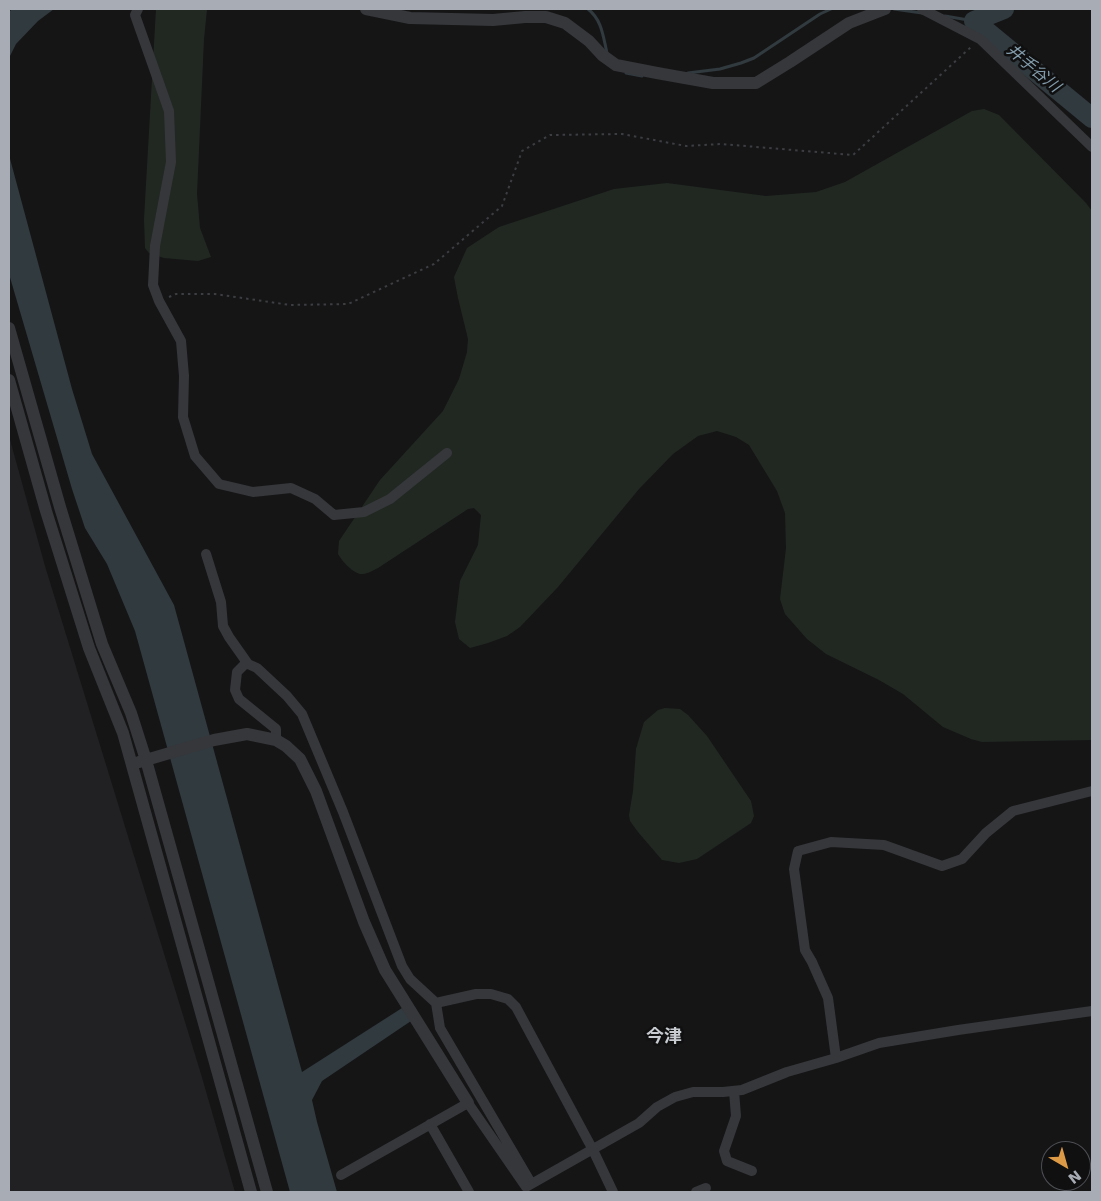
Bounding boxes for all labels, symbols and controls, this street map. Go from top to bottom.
water label: 井手谷川 [1002,41,1064,97]
district label: 今津 [646,1026,682,1048]
north arrow [1041,1141,1091,1191]
text: N [1065,1167,1084,1187]

